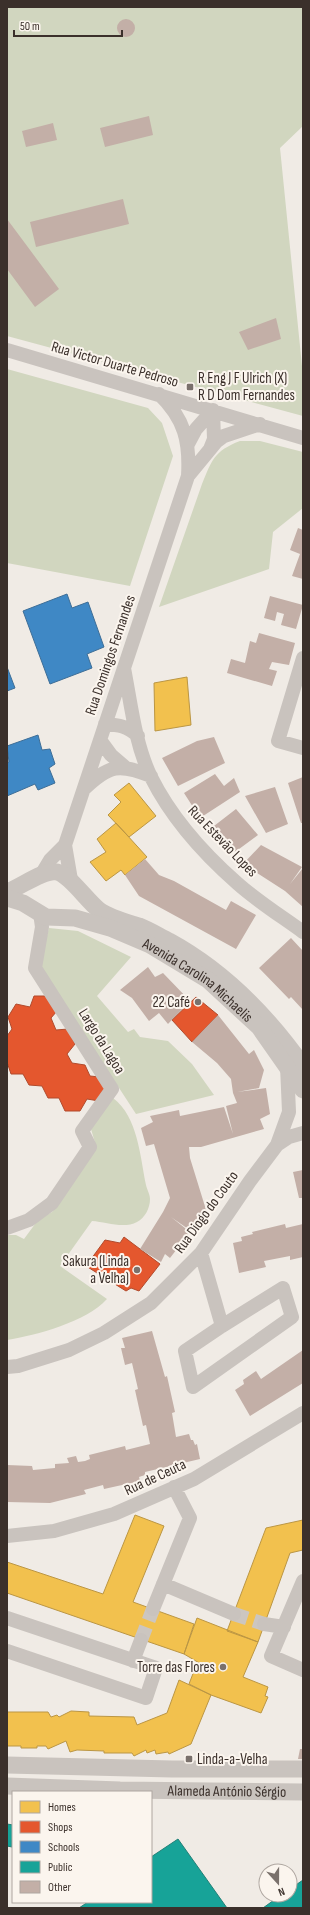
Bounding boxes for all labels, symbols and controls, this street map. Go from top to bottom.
scale bar [14,12,122,38]
text: 50 m [20,19,40,34]
street label: Rua Victor Duarte Pedroso [49,337,181,392]
place label: R Eng J F Ulrich (X) R D Dom Fernandes [198,369,295,405]
marker: R Eng J F Ulrich (X) R D Dom Fernandes [185,382,195,392]
street label: Rua Domingos Fernandes [81,593,140,718]
street label: Rua Estevão Lopes [184,801,262,881]
street label: Avenida Carolina Michaelis [139,934,257,1027]
place label: 22 Café [152,993,190,1012]
marker: 22 Café [193,997,203,1007]
street label: Largo da Lagoa [74,1005,129,1078]
street label: Rua Diogo do Couto [170,1167,243,1257]
place label: Sakura (Linda a Velha) [63,1252,129,1288]
marker: Sakura (Linda a Velha) [132,1265,142,1275]
street label: Rua de Ceuta [121,1455,189,1500]
place label: Torre das Flores [137,1658,215,1677]
marker: Torre das Flores [218,1662,228,1672]
place label: Linda-a-Velha [197,1750,268,1769]
marker: Linda-a-Velha [184,1754,194,1764]
street label: Alameda António Sérgio [167,1782,286,1802]
legend [12,1791,152,1903]
text: Homes [48,1800,76,1815]
text: Shops [48,1820,73,1835]
text: Schools [48,1840,80,1855]
text: Public [48,1860,73,1875]
north arrow [258,1863,298,1903]
text: Other [48,1880,72,1895]
text: N [276,1885,286,1899]

